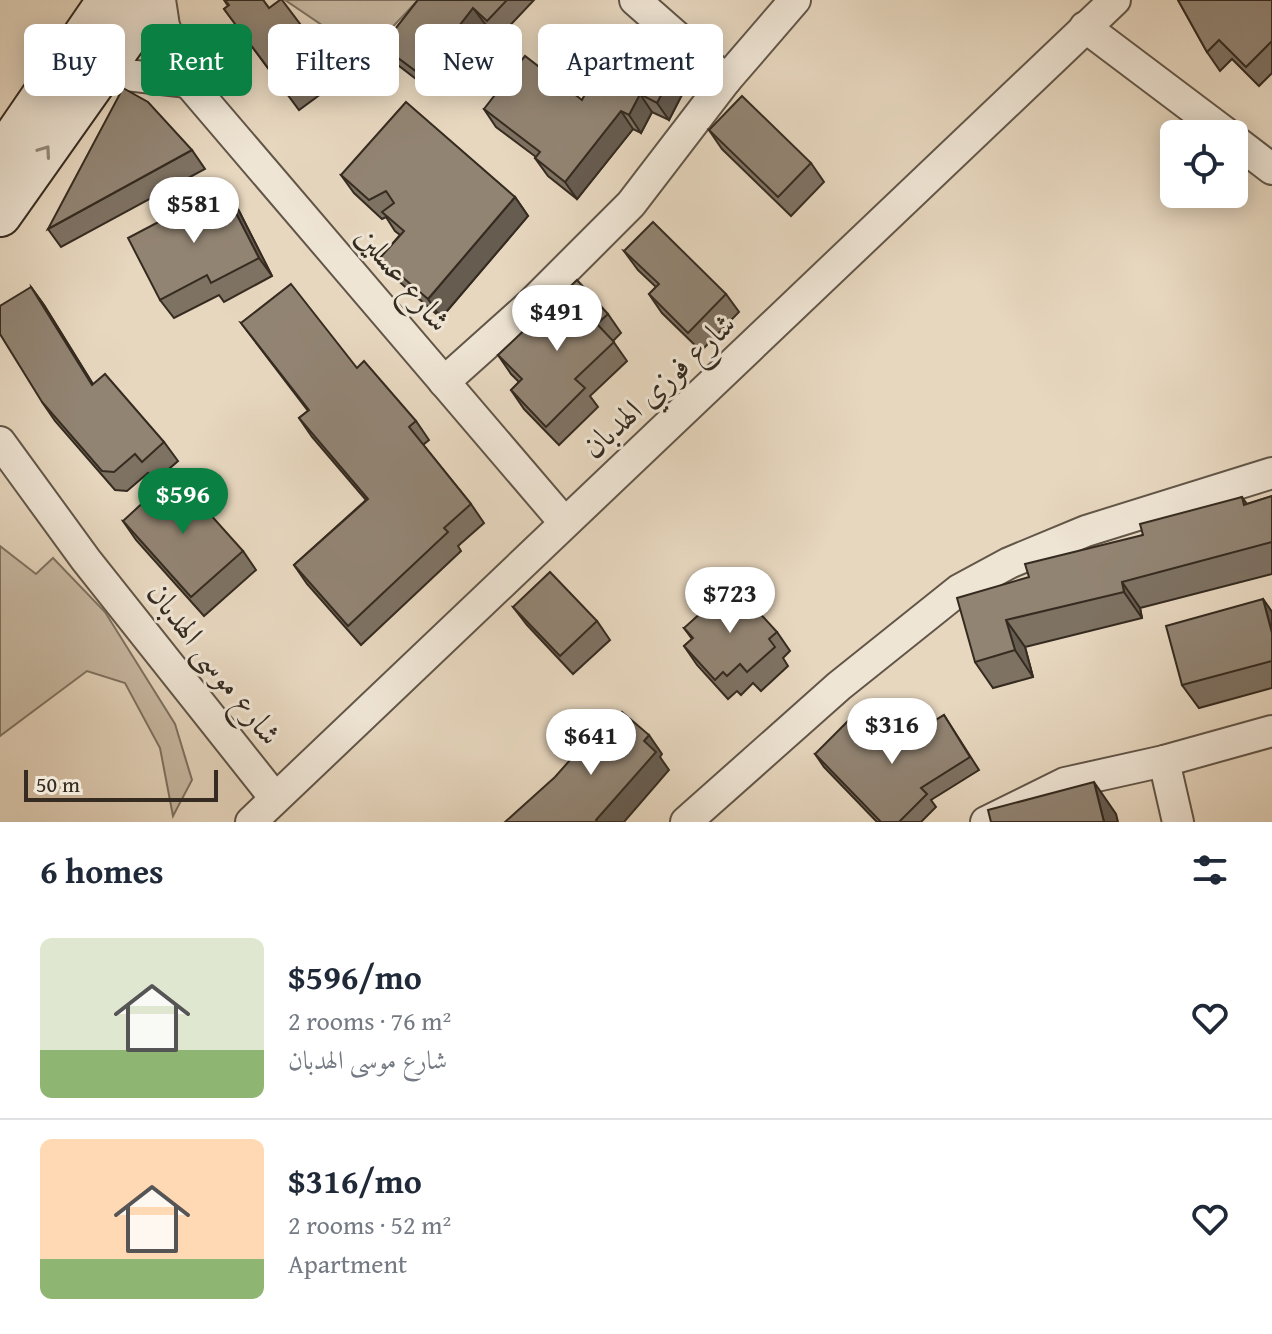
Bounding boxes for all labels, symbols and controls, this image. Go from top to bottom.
chip: Buy [24,24,125,96]
chip: Rent [141,24,252,96]
chip: Filters [268,24,399,96]
chip: New [415,24,522,96]
chip: Apartment [538,24,723,96]
map controls [1160,120,1248,208]
button: locate [1160,120,1248,208]
one-way arrow [35,145,50,159]
pin: $581 [147,177,241,245]
text: $581 [167,183,221,222]
street label: شارع عسلين [342,214,463,344]
pin: $491 [510,285,604,353]
text: $491 [530,291,584,330]
street label: شارع فوزي الهدبان [570,301,748,472]
pin: $596 [136,468,230,536]
text: $596 [156,474,210,513]
pin: $723 [683,567,777,635]
street label: شارع موسى الهدبان [133,571,294,757]
text: $723 [703,573,757,612]
pin: $316 [845,698,939,766]
text: $316 [865,704,919,743]
pin: $641 [544,709,638,777]
text: $641 [564,715,618,754]
scale bar [24,766,218,802]
text: 50 m [36,768,80,800]
text: 6 homes [40,846,164,895]
icon: filters [1188,848,1232,892]
text: $596/mo [288,952,422,1001]
icon: home [104,970,200,1066]
icon: heart [1188,996,1232,1040]
text: 2 rooms · 76 m² [288,1001,451,1040]
text: شارع موسى الهدبان [288,1040,447,1079]
text: $316/mo [288,1156,422,1205]
icon: home [104,1171,200,1267]
icon: heart [1188,1197,1232,1241]
text: 2 rooms · 52 m² [288,1205,451,1244]
text: Apartment [288,1244,407,1283]

